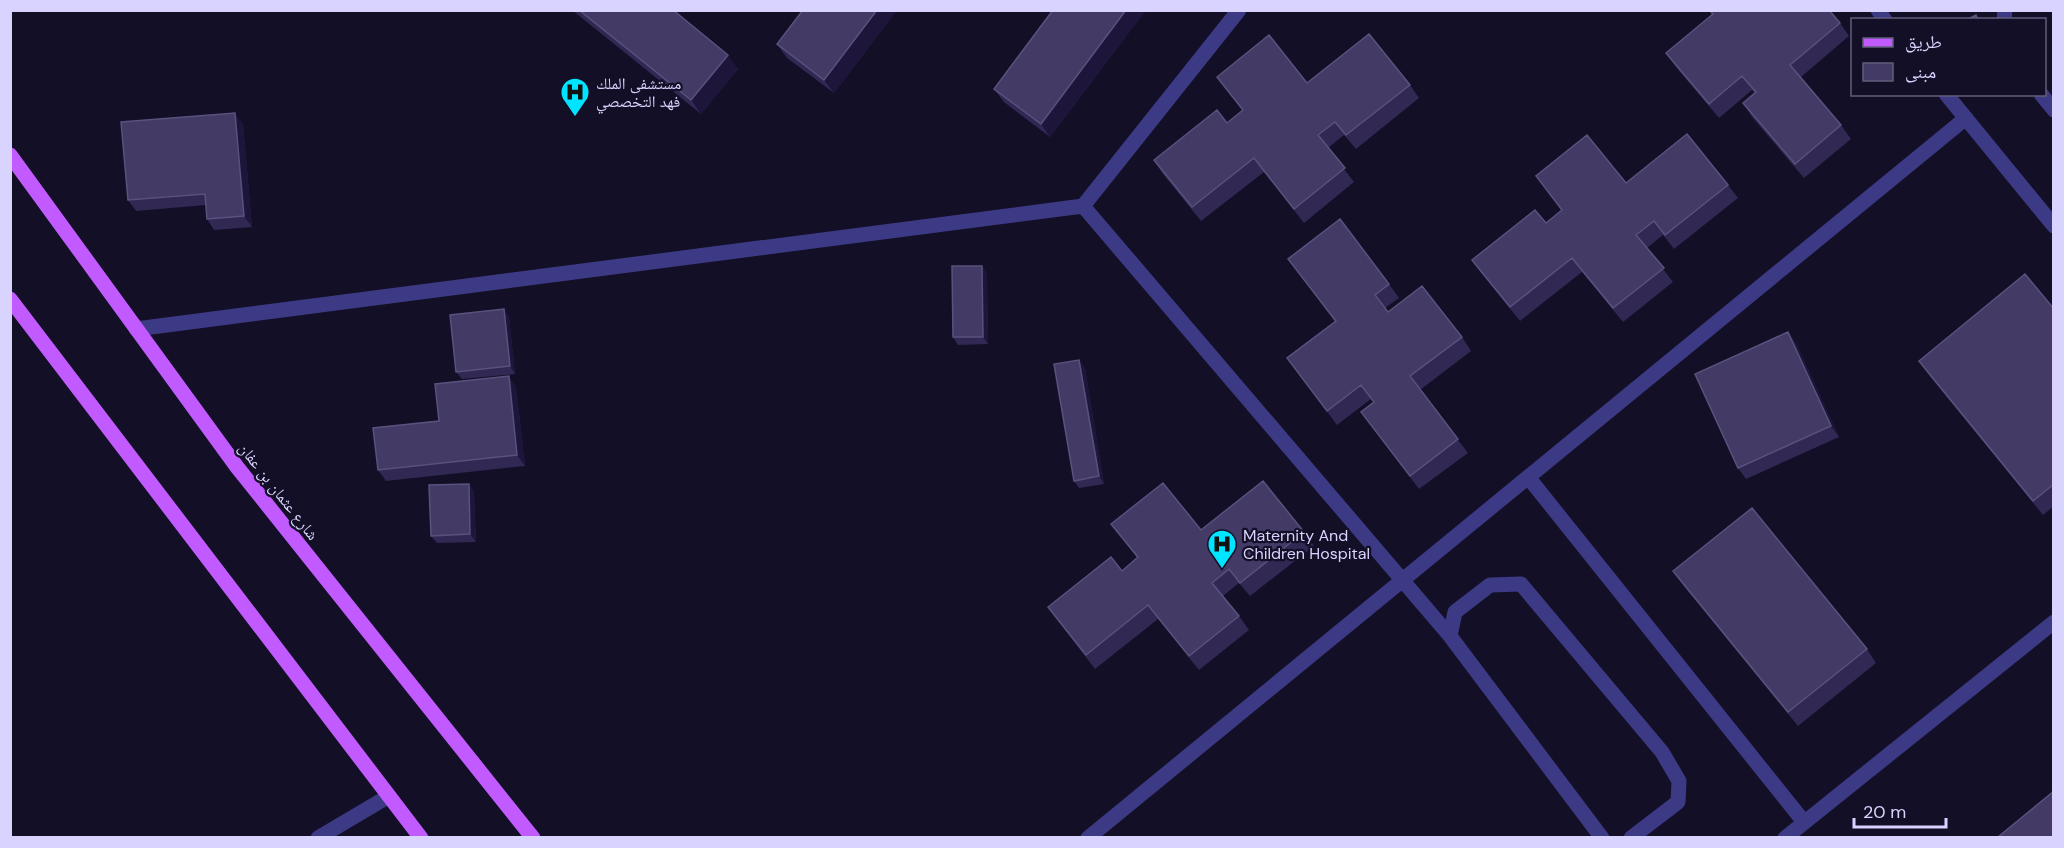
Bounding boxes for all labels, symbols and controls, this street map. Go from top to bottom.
legend [1851,18,2046,96]
text: طريق [1905,30,1942,54]
text: مبنى [1905,60,1936,84]
place label: مستشفى الملك فهد التخصصي [596,73,681,114]
hospital icon: مستشفى الملك فهد التخصصي [559,76,591,118]
street label: شارع عثمان بن عفان [234,438,323,544]
place label: Maternity And Children Hospital [1243,525,1370,564]
hospital icon: Maternity And Children Hospital [1206,528,1238,570]
scale bar [1854,791,1946,829]
text: 20 m [1863,800,1906,824]

